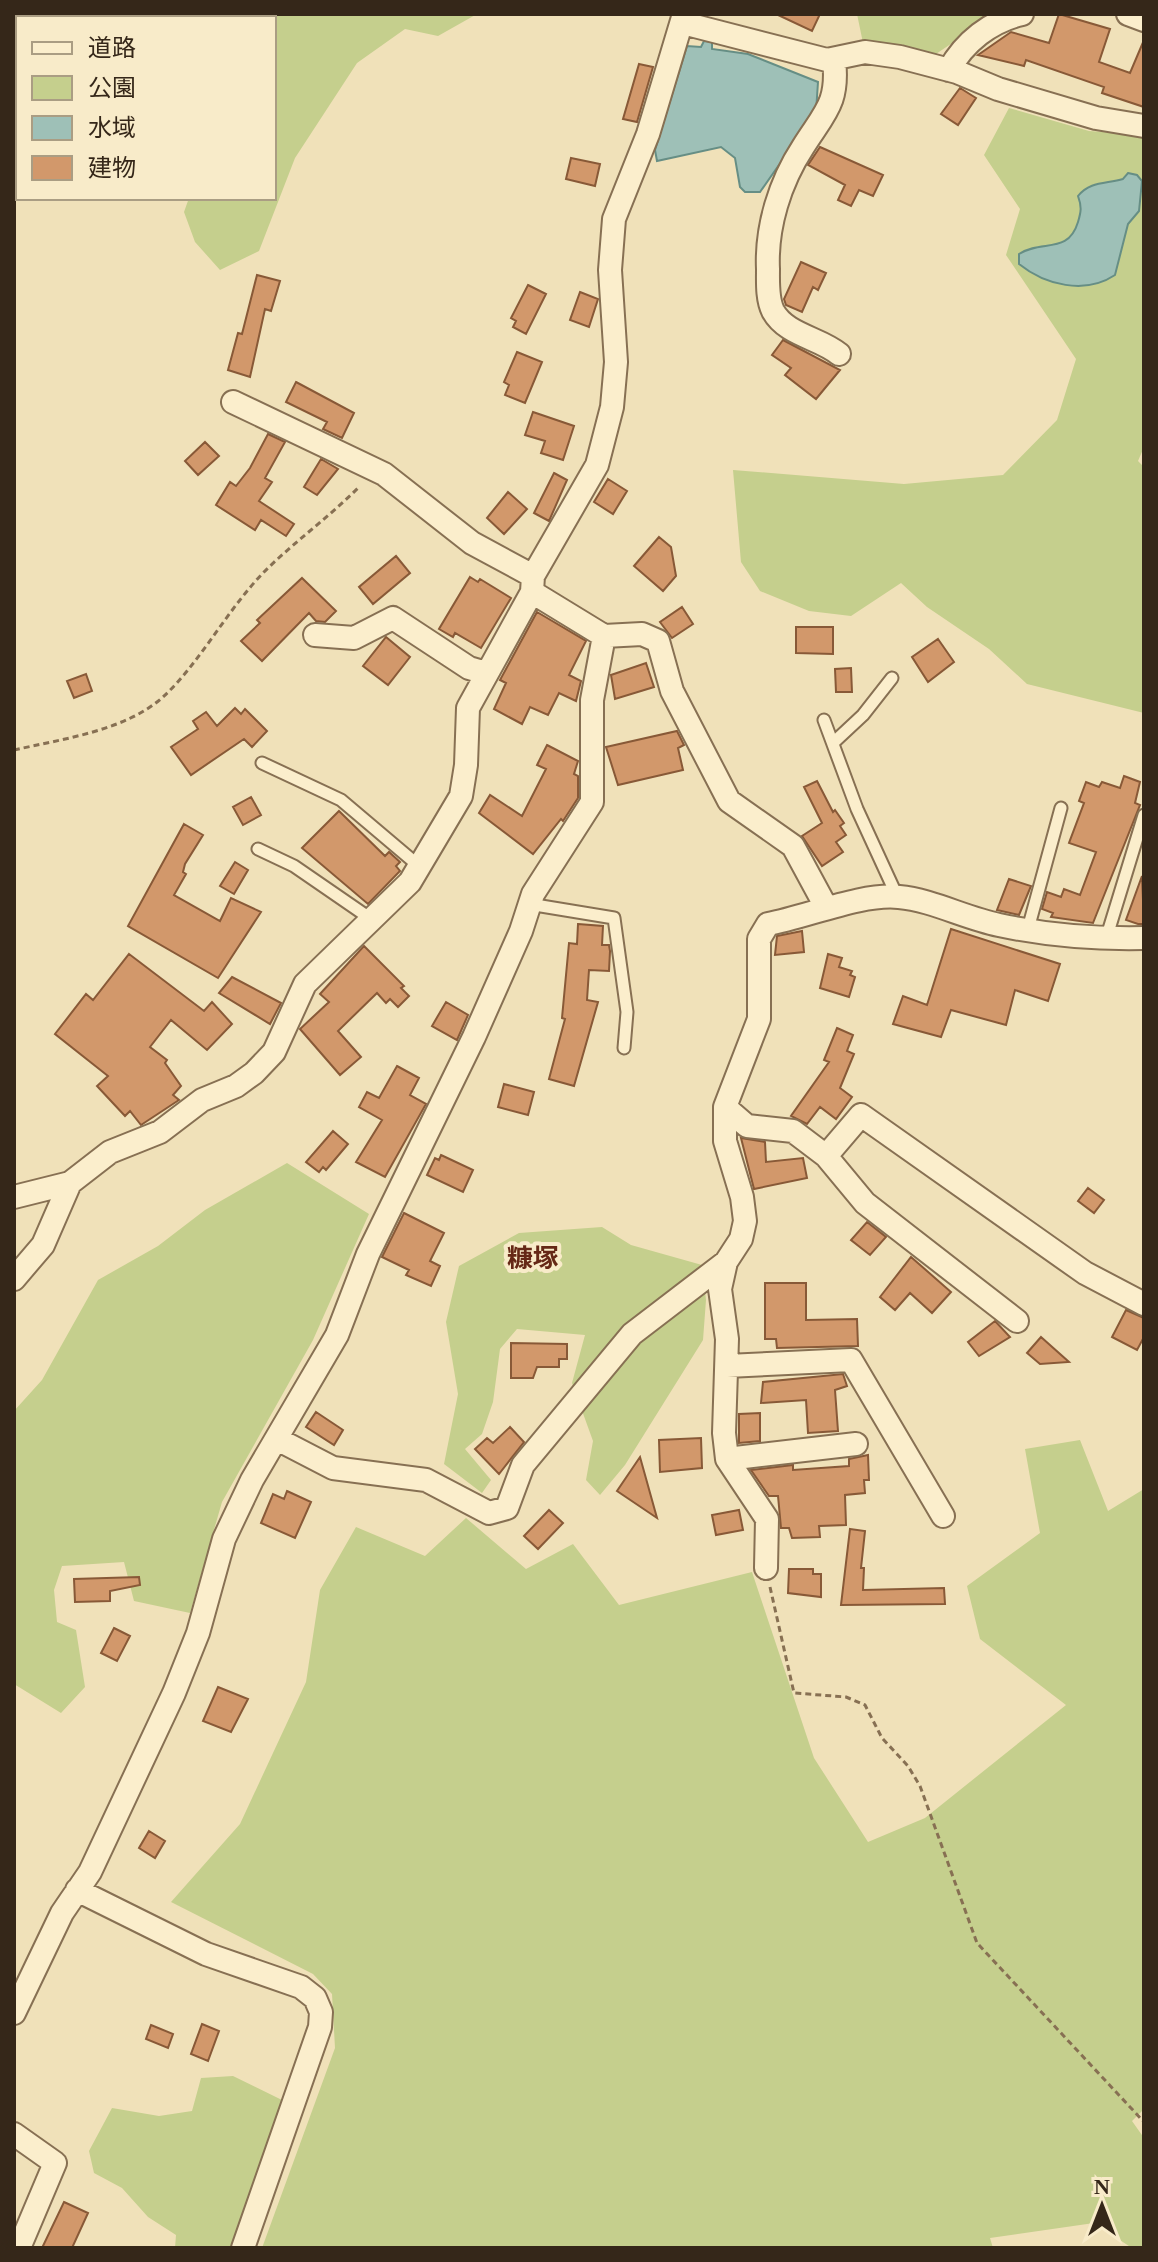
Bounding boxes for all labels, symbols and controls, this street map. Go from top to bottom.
legend [16,16,276,200]
text: 道路 [88,35,136,61]
text: 公園 [88,75,136,101]
text: 水域 [88,115,136,141]
text: 建物 [88,155,136,181]
district label: 糠塚 [507,1244,559,1273]
north arrow [1062,2166,1142,2246]
text: N [1094,2174,1110,2199]

